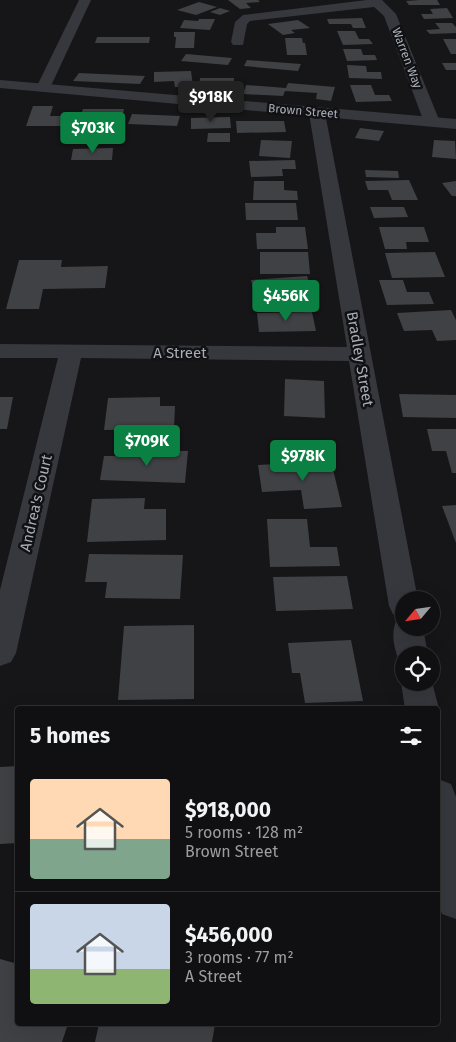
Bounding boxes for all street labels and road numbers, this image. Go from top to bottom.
street label: Warren Way [389,26,425,90]
street label: Brown Street [268,101,339,121]
street label: Bradley Street [343,310,377,408]
street label: A Street [153,344,207,362]
street label: Andrea's Court [16,452,56,553]

